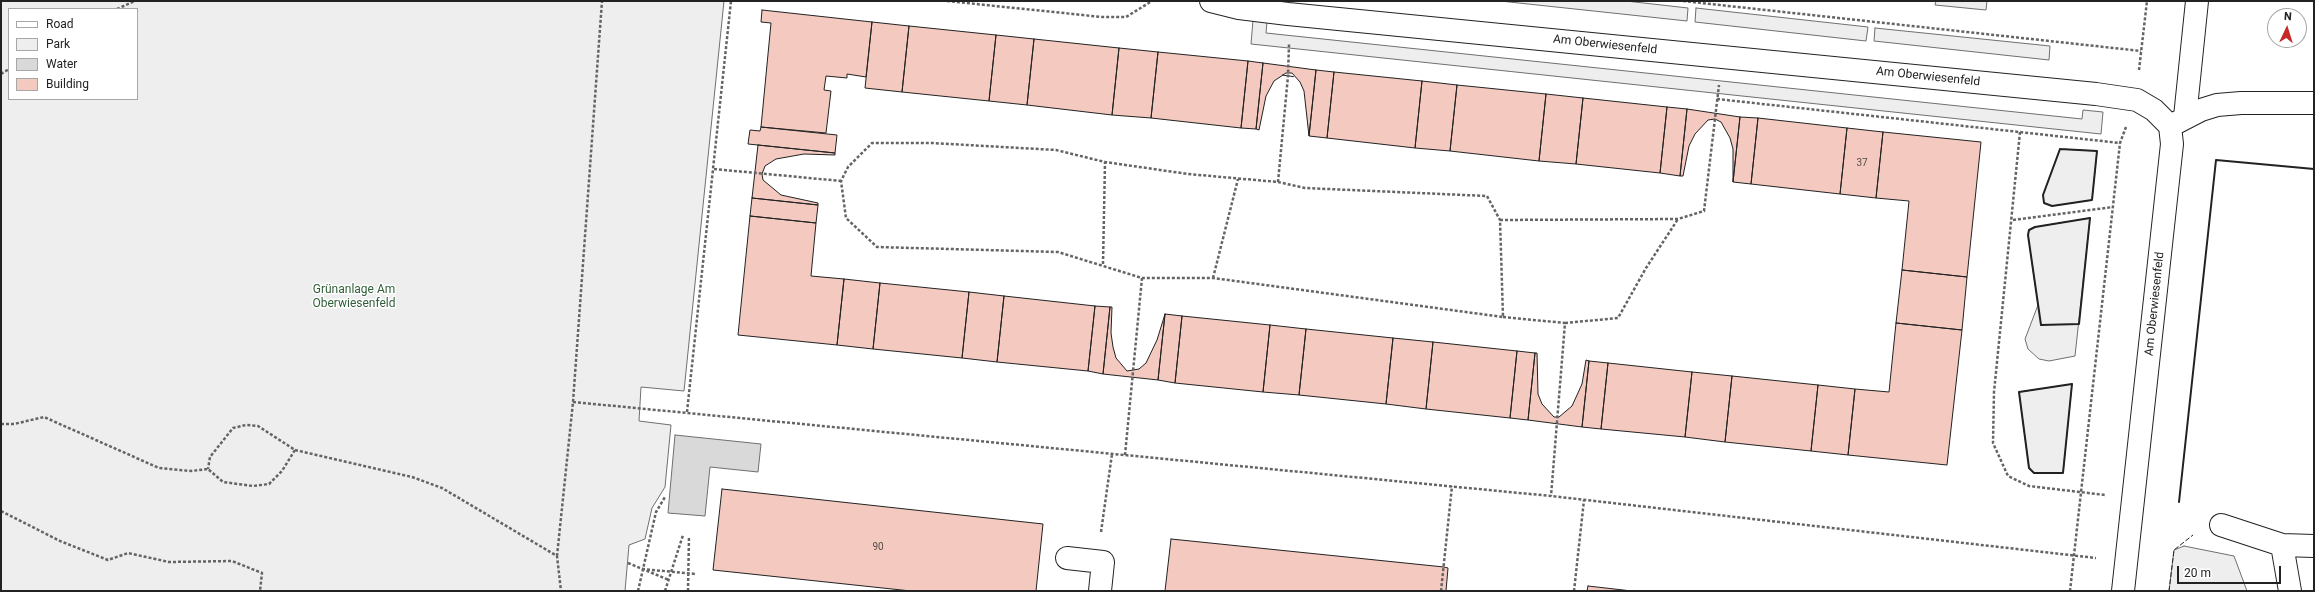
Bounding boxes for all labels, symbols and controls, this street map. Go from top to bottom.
legend [8,8,138,100]
north arrow [2267,8,2307,48]
text: N [2283,10,2292,23]
text: Road [46,17,74,31]
street label: Am Oberwiesenfeld [1552,32,1658,58]
text: Park [46,37,70,51]
text: Water [46,57,77,71]
street label: Am Oberwiesenfeld [1875,64,1981,90]
text: Building [46,77,89,91]
house number: 37 [1856,157,1868,169]
street label: Am Oberwiesenfeld [2142,251,2168,357]
park label: Grünanlage Am Oberwiesenfeld [312,283,396,311]
house number: 90 [872,541,884,553]
scale bar [2179,558,2283,584]
text: 20 m [2184,566,2211,580]

